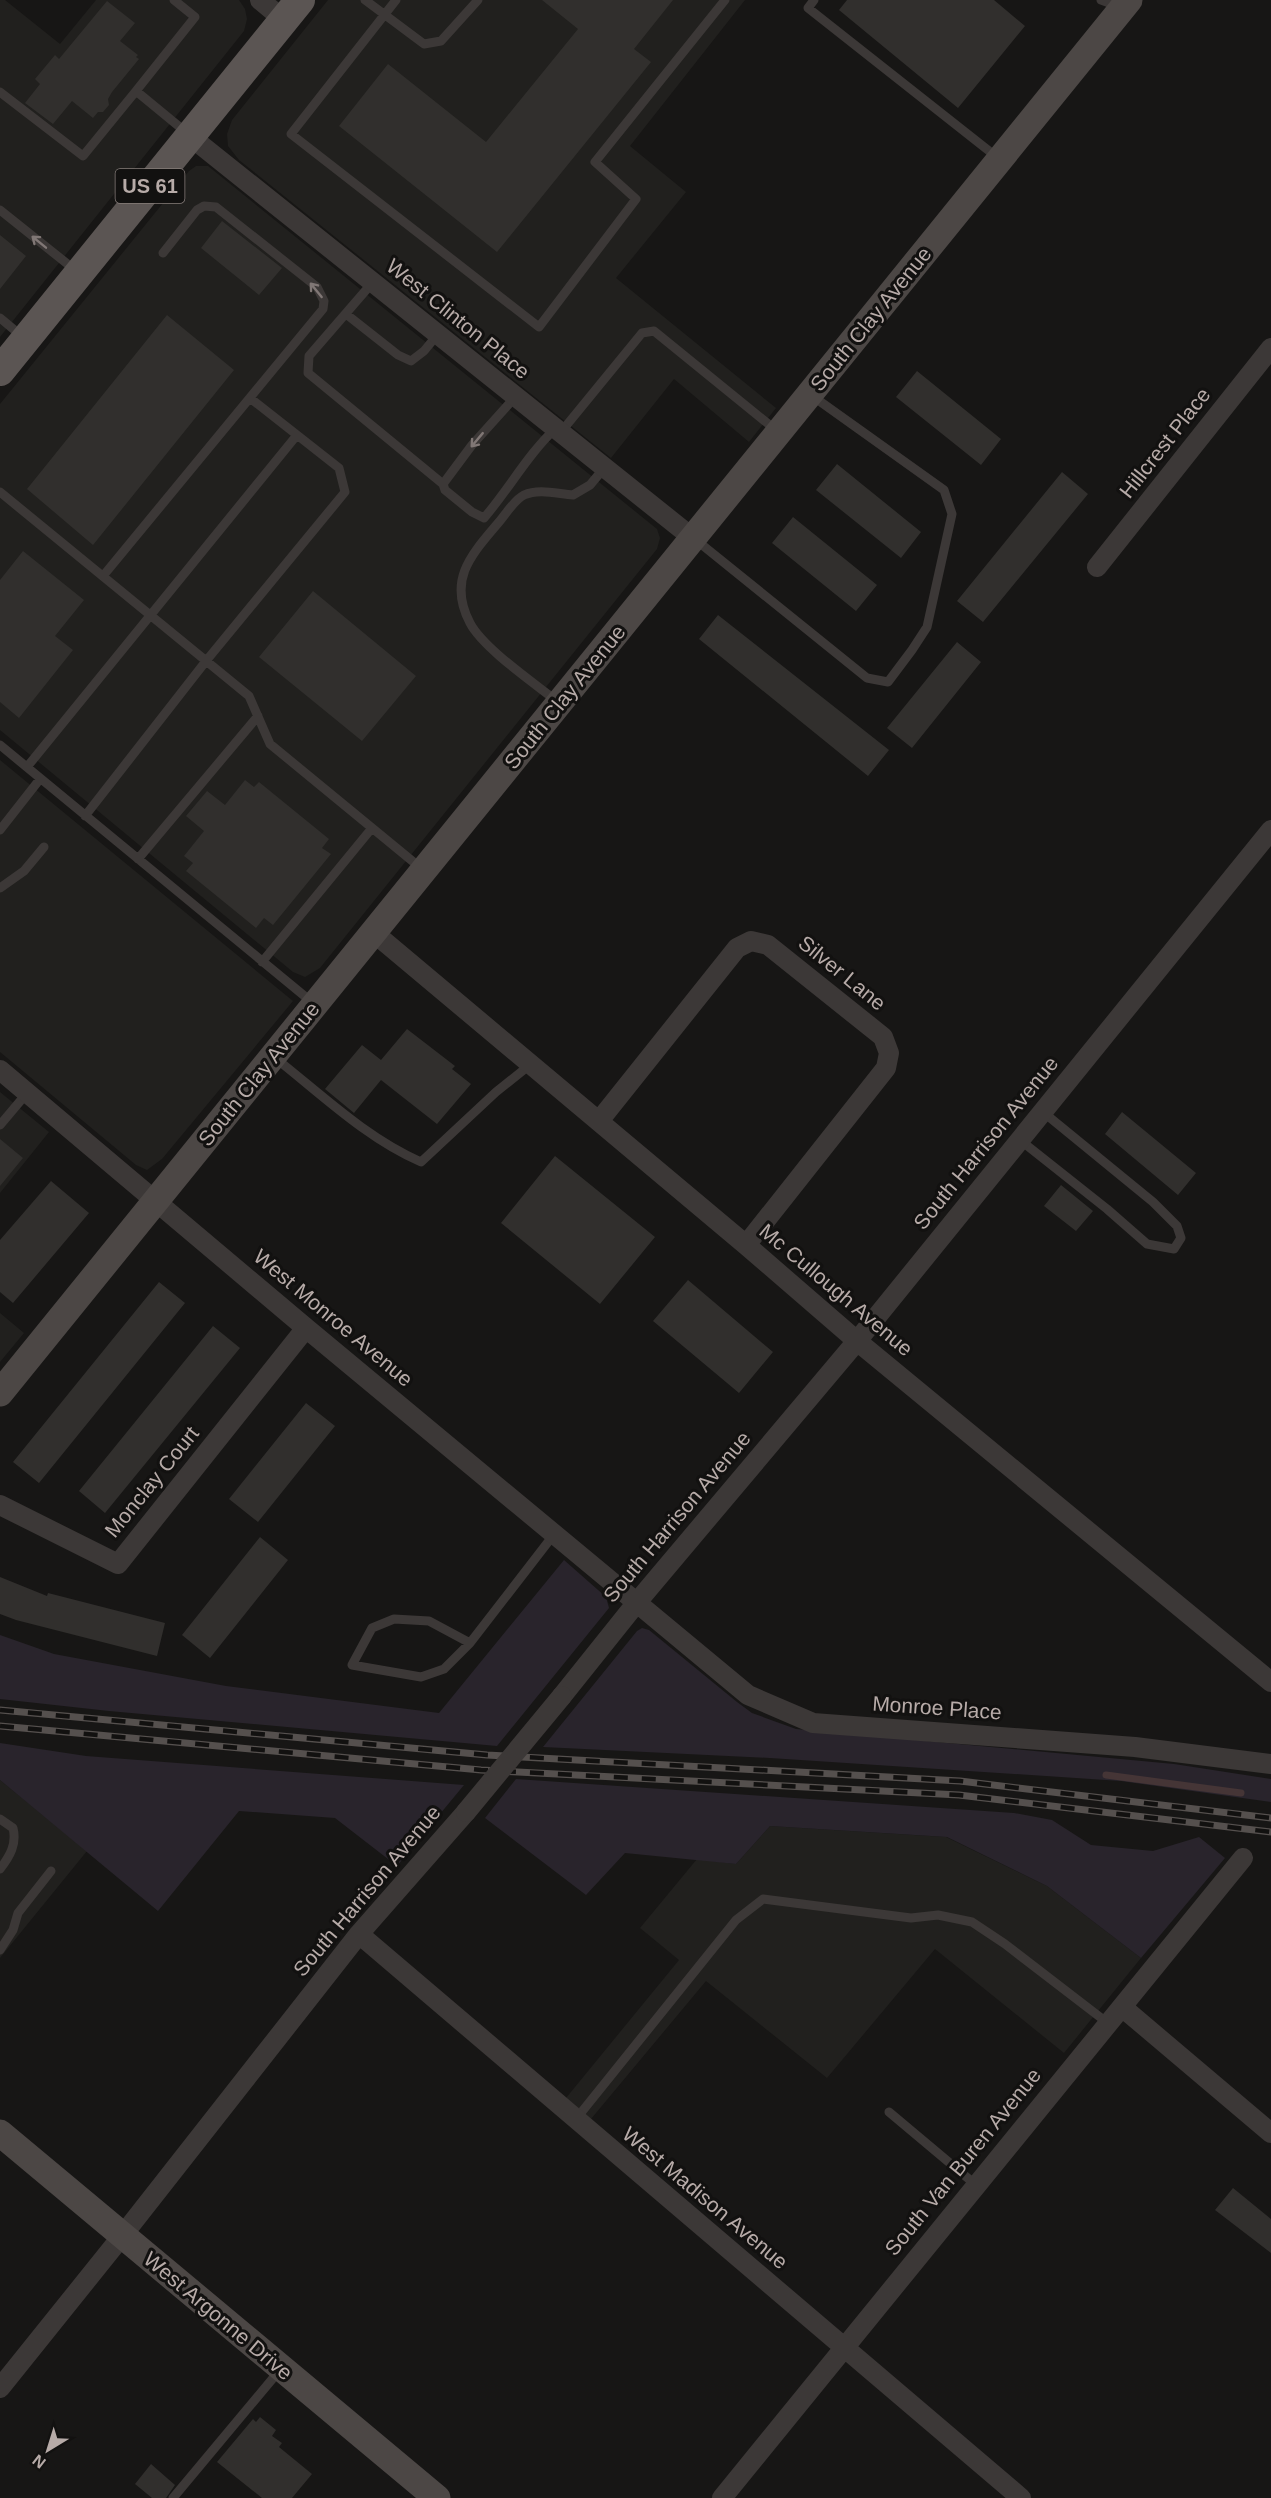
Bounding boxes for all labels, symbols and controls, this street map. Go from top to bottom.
road number: US 61 [116,169,184,203]
one-way arrow [31,235,47,248]
street label: South Clay Avenue [806,242,936,395]
street label: West Clinton Place [382,254,534,383]
one-way arrow [309,282,322,298]
street label: Hillcrest Place [1115,383,1215,502]
one-way arrow [471,431,484,447]
street label: South Clay Avenue [500,620,630,773]
street label: Silver Lane [794,931,890,1015]
street label: South Clay Avenue [194,997,324,1150]
street label: South Harrison Avenue [909,1052,1062,1234]
street label: Mc Cullough Avenue [755,1219,917,1360]
street label: West Monroe Avenue [249,1245,417,1391]
street label: Monclay Court [100,1422,203,1542]
street label: South Harrison Avenue [599,1427,755,1607]
street label: Monroe Place [872,1692,1002,1723]
street label: South Harrison Avenue [289,1801,445,1981]
street label: South Van Buren Avenue [880,2064,1045,2260]
street label: West Madison Avenue [618,2122,792,2273]
street label: West Argonne Drive [140,2247,297,2384]
north arrow [18,2420,78,2480]
text: N [29,2451,49,2472]

